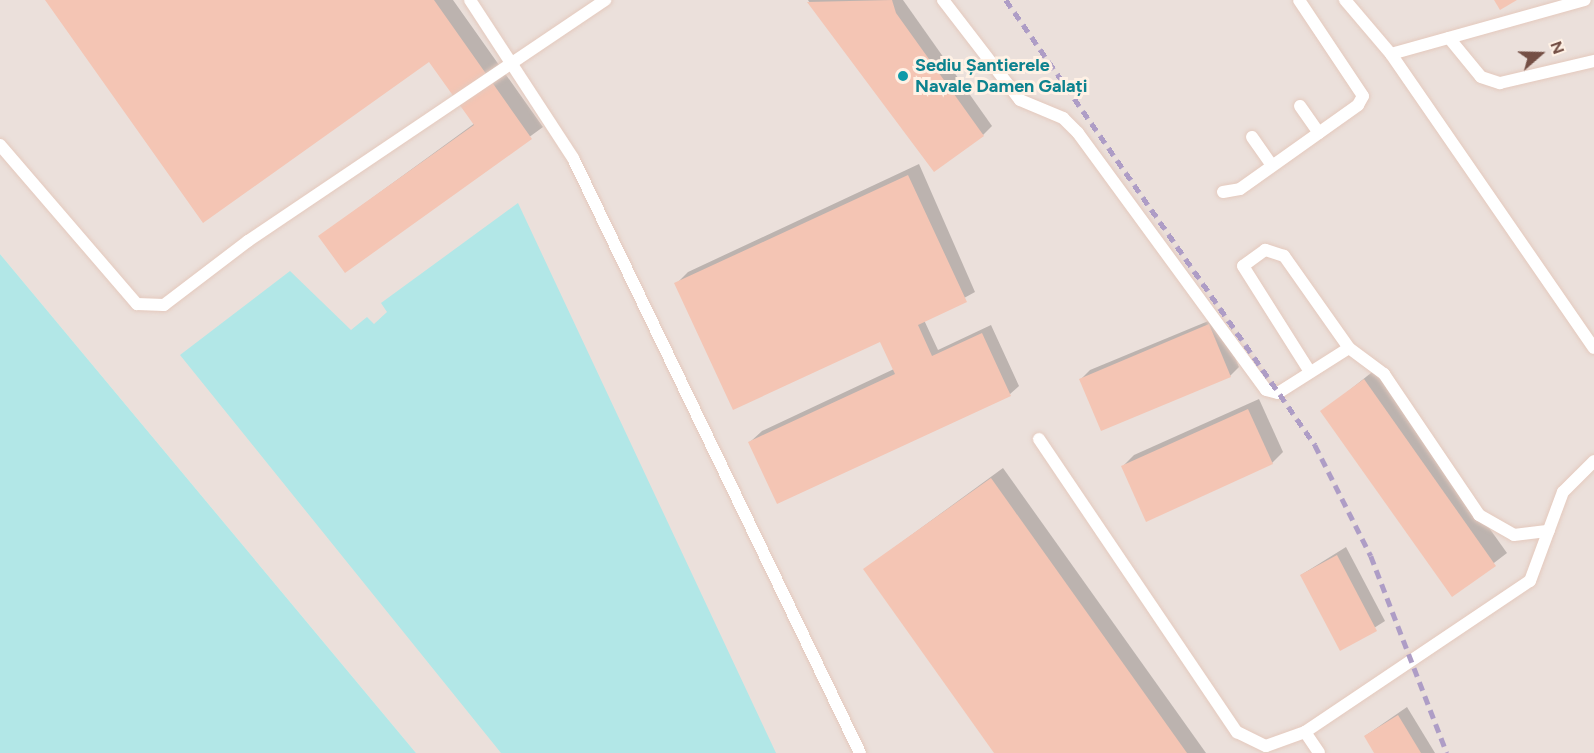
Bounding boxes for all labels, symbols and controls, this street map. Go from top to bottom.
north arrow [1510,24,1570,84]
text: N [1546,39,1568,57]
place label: Sediu Șantierele Navale Damen Galați [915,55,1088,98]
marker: Sediu Șantierele Navale Damen Galați [896,69,910,83]

